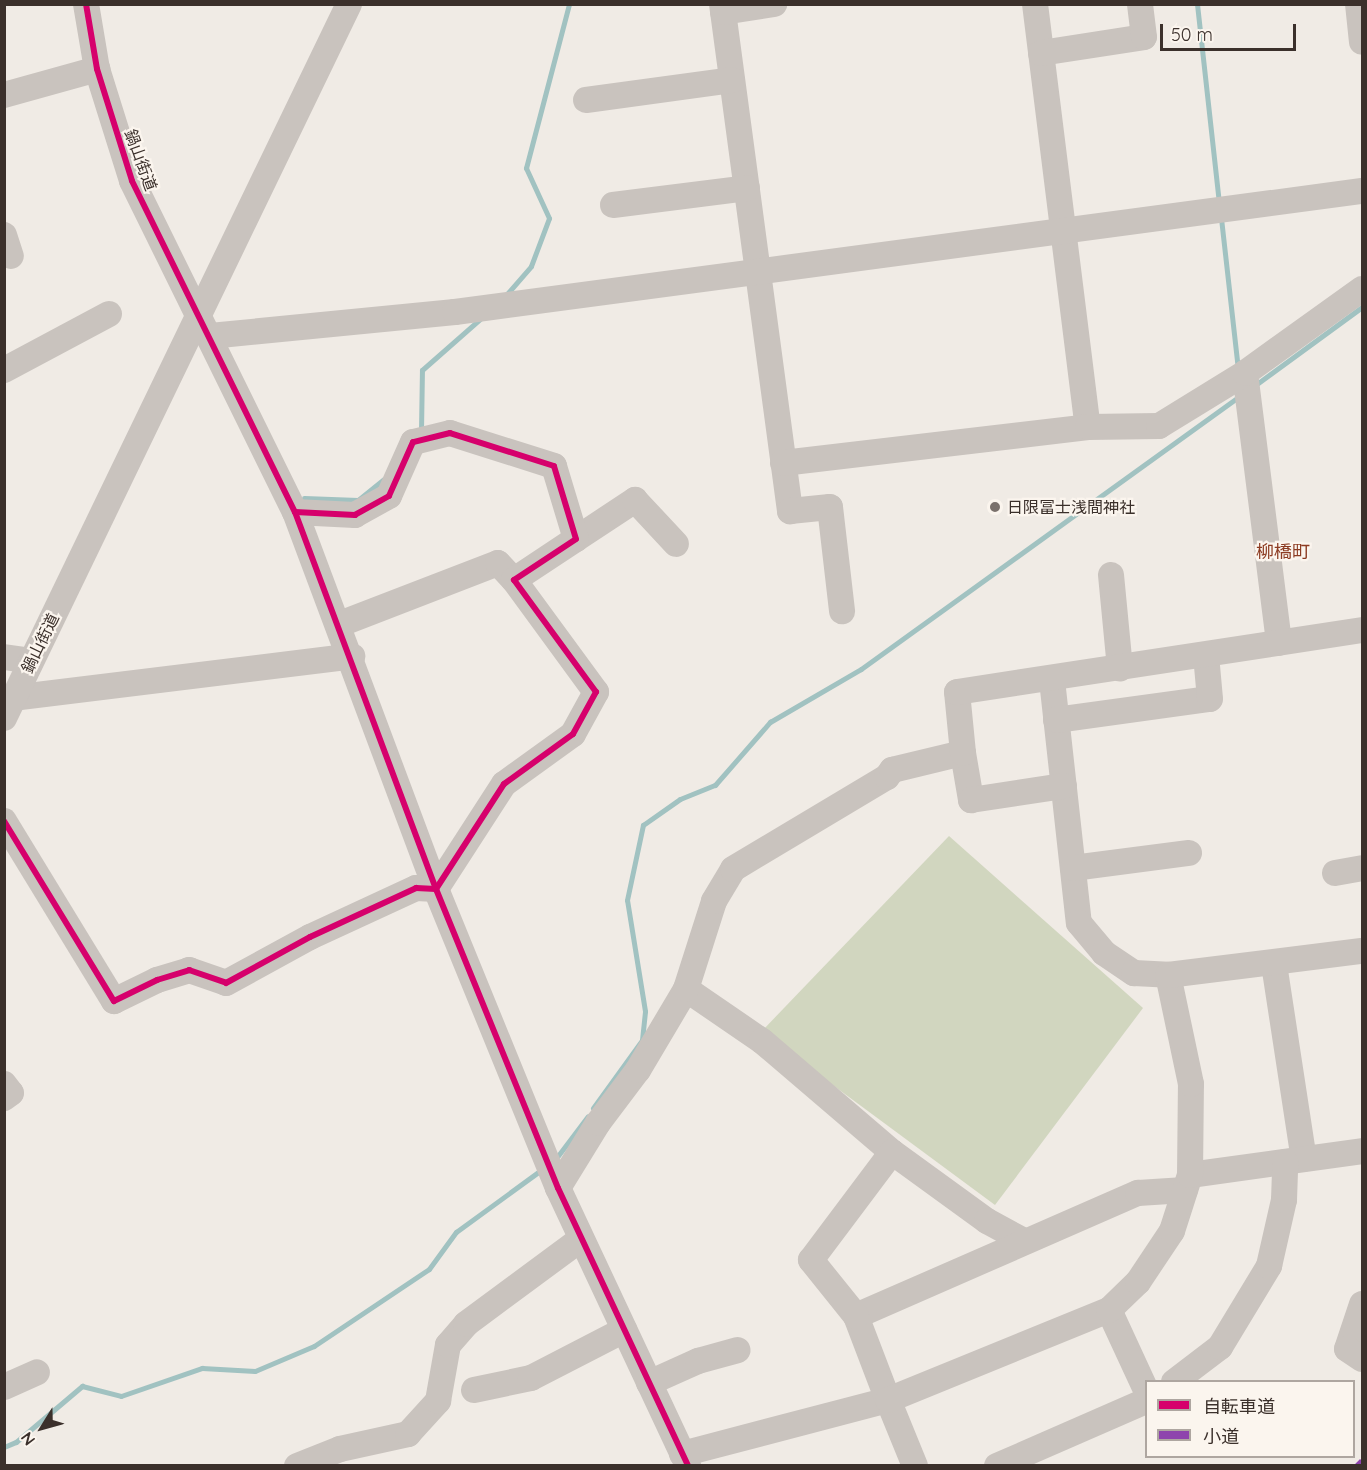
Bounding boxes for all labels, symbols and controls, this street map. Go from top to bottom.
scale bar [1163,12,1300,50]
text: 50 m [1171,23,1213,46]
street label: 鍋山街道 [121,127,161,193]
place label: 日限冨士浅間神社 [1007,497,1135,517]
marker: 日限冨士浅間神社 [988,500,1002,514]
district label: 柳橋町 [1256,541,1310,563]
street label: 鍋山街道 [17,610,63,676]
legend [1145,1380,1355,1458]
text: 自転車道 [1203,1395,1275,1418]
north arrow [12,1398,72,1458]
text: 小道 [1203,1425,1239,1448]
text: N [16,1428,39,1450]

